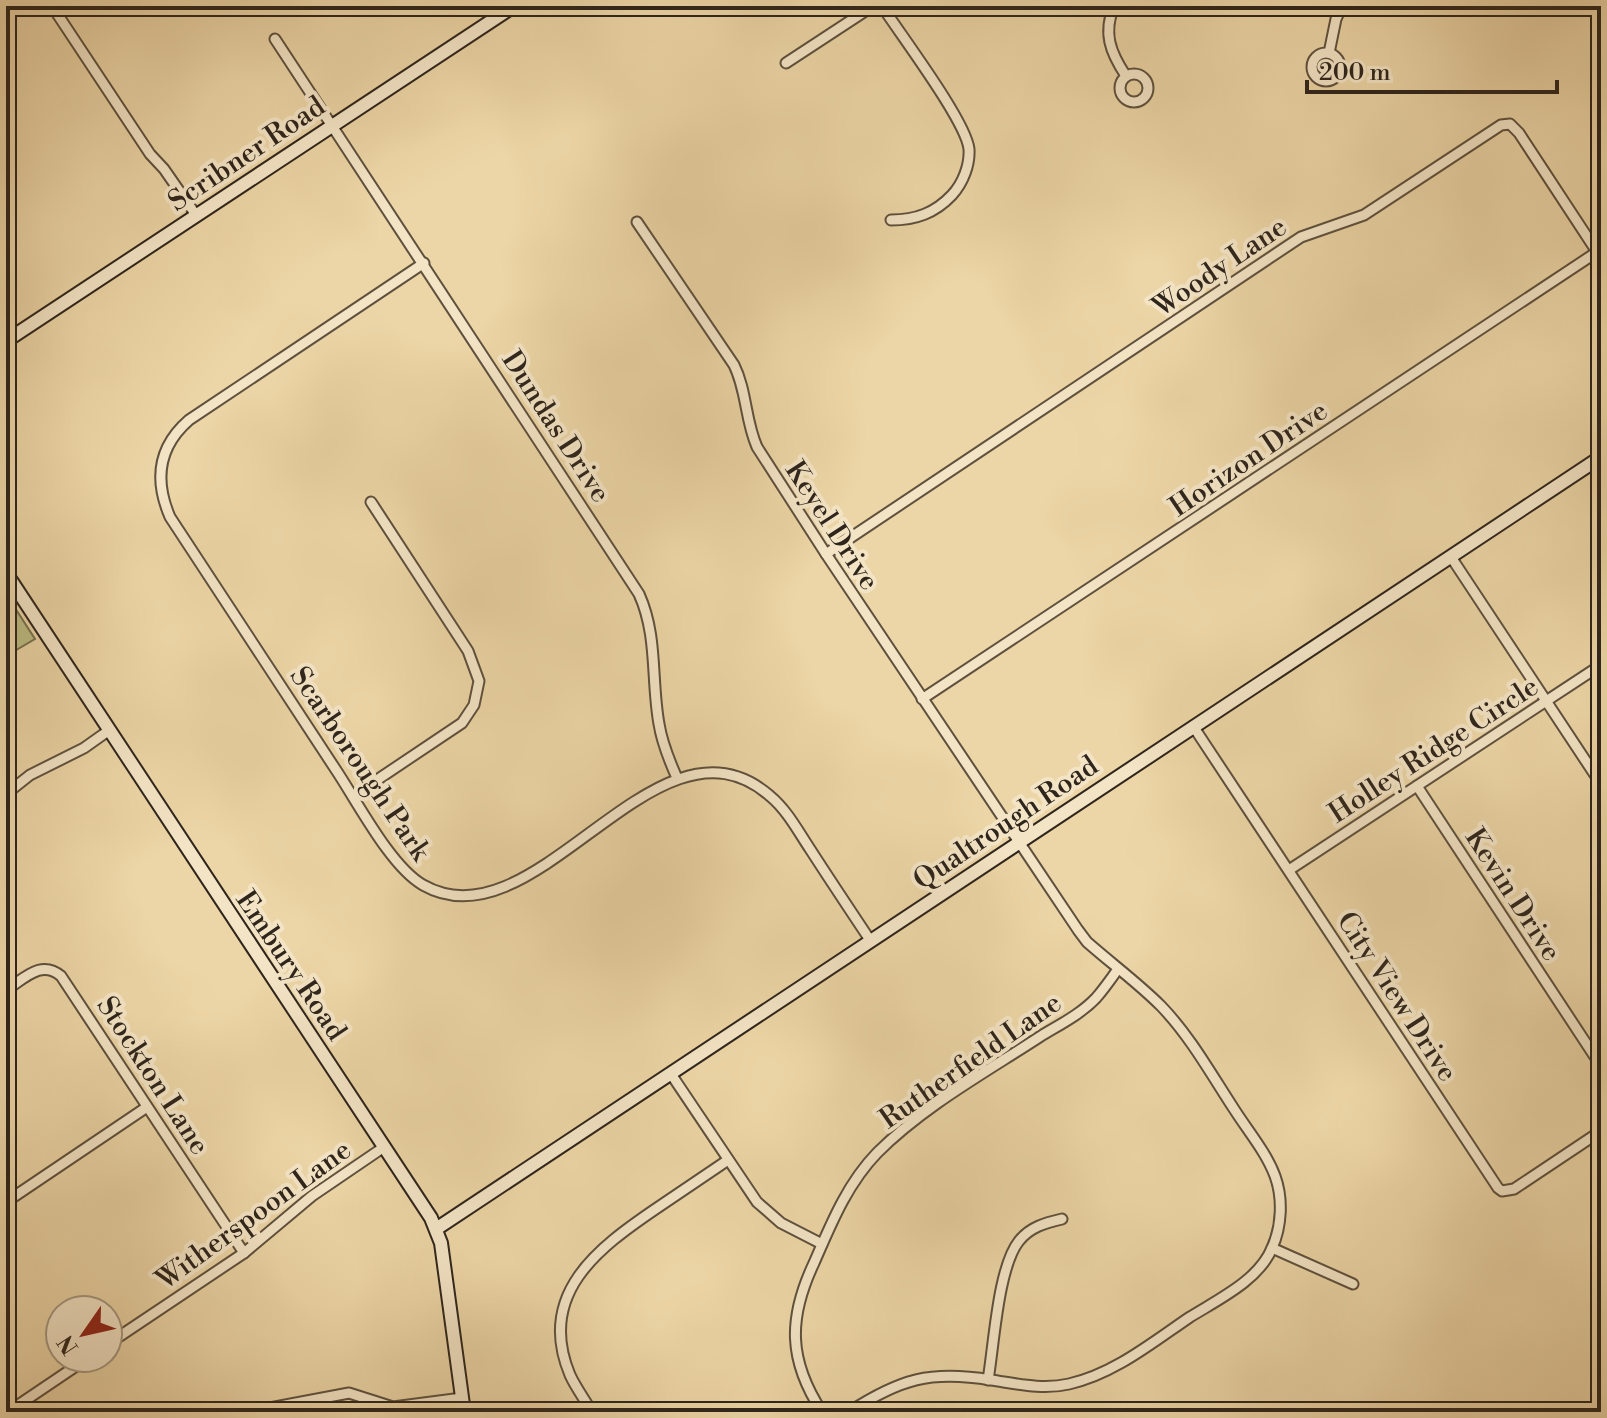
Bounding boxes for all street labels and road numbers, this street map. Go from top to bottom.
street label: Scribner Road [162,89,332,220]
street label: Woody Lane [1145,210,1294,325]
street label: Dundas Drive [494,344,618,509]
street label: Horizon Drive [1163,394,1334,525]
street label: Keyel Drive [777,455,886,597]
street label: Scarborough Park [282,660,438,869]
street label: Holley Ridge Circle [1322,669,1545,831]
street label: Qualtrough Road [907,748,1105,898]
street label: Kevin Drive [1457,822,1569,968]
street label: Embury Road [228,884,354,1047]
street label: City View Drive [1329,905,1465,1088]
street label: Rutherfield Lane [873,986,1069,1137]
street label: Stockton Lane [89,990,217,1161]
street label: Witherspoon Lane [149,1133,358,1298]

